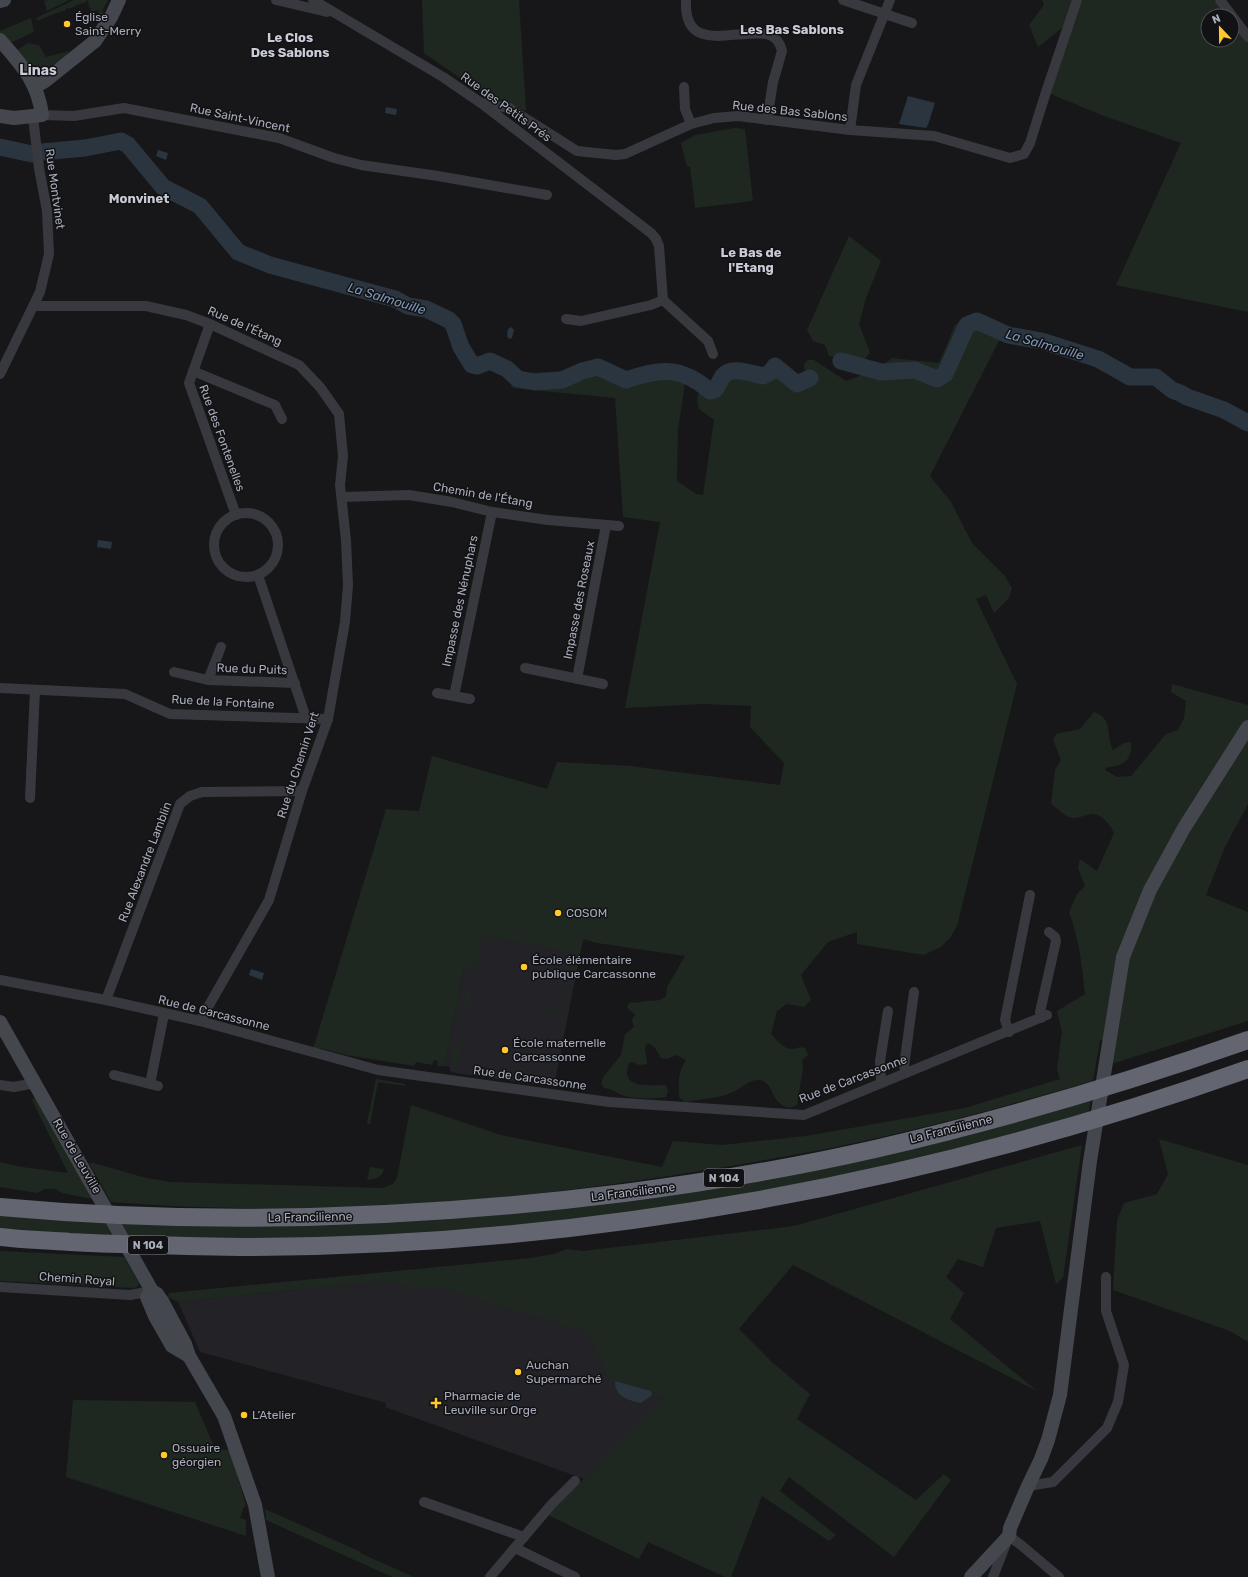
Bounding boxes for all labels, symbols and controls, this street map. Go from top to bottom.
north arrow [1200,8,1240,48]
place label: Église Saint-Merry [75,10,142,38]
text: N [1210,12,1223,27]
marker: Église Saint-Merry [62,19,72,29]
district label: Les Bas Sablons [740,22,844,37]
district label: Le Clos Des Sablons [251,30,329,60]
district label: Linas [19,62,57,79]
street label: Rue des Petits Prés [458,70,554,144]
street label: Rue des Bas Sablons [732,98,848,124]
street label: Rue Saint-Vincent [189,101,292,136]
street label: Rue Montvinet [42,148,68,230]
district label: Monvinet [109,191,169,206]
district label: Le Bas de l'Etang [721,245,782,275]
water label: La Salmouille [346,280,428,317]
street label: Rue de l'Étang [206,303,284,349]
water label: La Salmouille [1004,326,1086,363]
street label: Rue des Fontenelles [196,383,248,493]
street label: Chemin de l'Étang [432,479,534,511]
street label: Impasse des Nénuphars [439,534,481,668]
street label: Impasse des Roseaux [561,539,597,660]
street label: Rue du Puits [216,661,288,677]
street label: Rue de la Fontaine [171,692,275,712]
street label: Rue du Chemin Vert [274,710,322,820]
street label: Rue Alexandre Lamblin [116,800,174,924]
place label: COSOM [566,906,607,920]
marker: COSOM [553,908,563,918]
place label: École élémentaire publique Carcassonne [532,953,656,981]
marker: École élémentaire publique Carcassonne [519,962,529,972]
street label: Rue de Carcassonne [157,992,271,1034]
place label: École maternelle Carcassonne [513,1036,606,1064]
marker: École maternelle Carcassonne [500,1045,510,1055]
street label: Rue de Carcassonne [797,1052,909,1106]
street label: Rue de Carcassonne [472,1063,588,1093]
street label: La Francilienne [908,1112,994,1146]
street label: Rue de Leuville [50,1116,104,1196]
road number: N 104 [704,1169,744,1187]
street label: La Francilienne [590,1180,676,1204]
street label: La Francilienne [267,1209,353,1225]
road number: N 104 [128,1236,168,1254]
street label: Chemin Royal [39,1269,116,1289]
place label: Auchan Supermarché [526,1358,602,1386]
marker: Auchan Supermarché [513,1367,523,1377]
place label: Pharmacie de Leuville sur Orge [444,1389,537,1417]
marker: Pharmacie de Leuville sur Orge [431,1398,441,1408]
place label: L’Atelier [252,1408,296,1422]
marker: L’Atelier [239,1410,249,1420]
place label: Ossuaire géorgien [172,1441,221,1469]
marker: Ossuaire géorgien [159,1450,169,1460]

